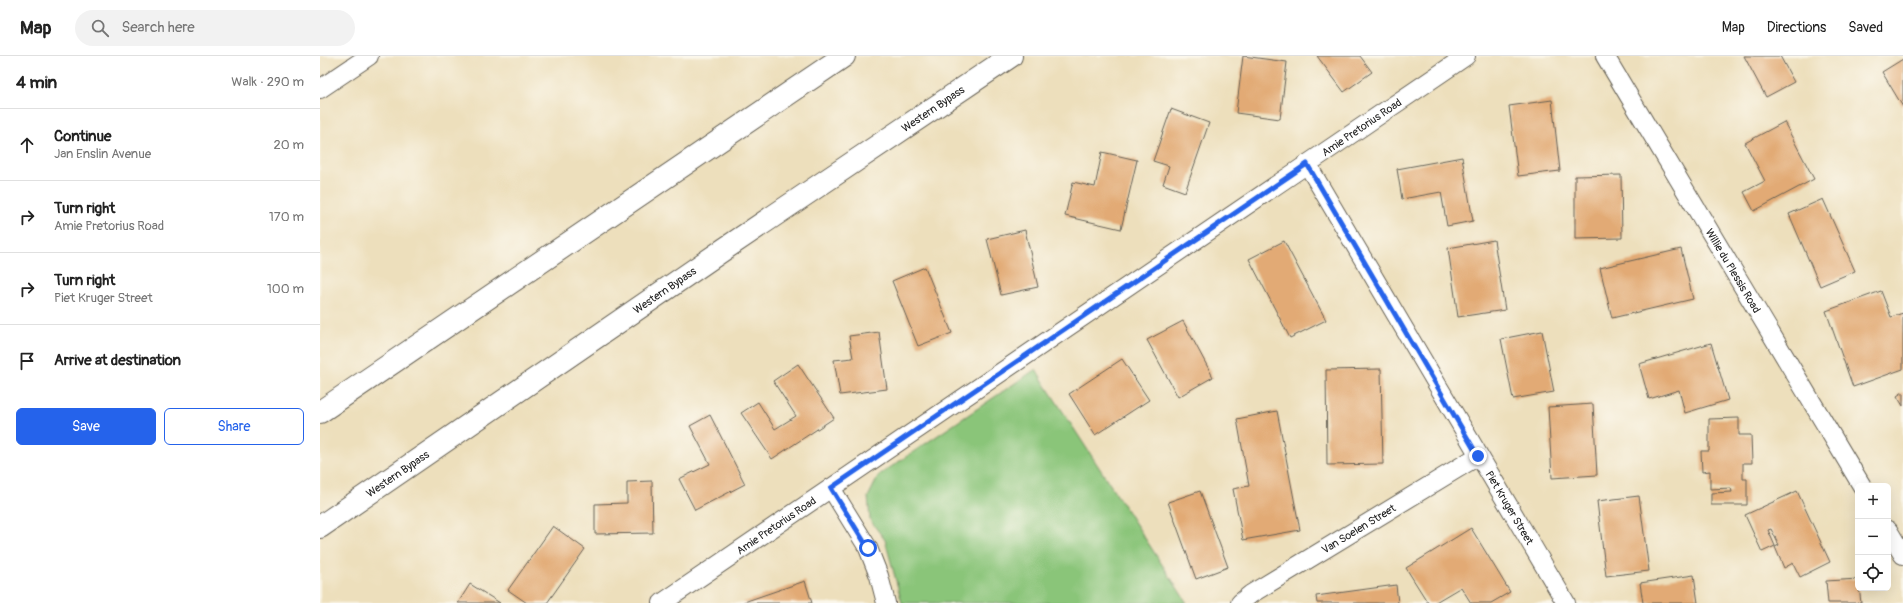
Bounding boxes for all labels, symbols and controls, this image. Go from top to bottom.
search box [75,10,355,46]
text: Map [20,16,51,40]
icon: search [89,17,111,39]
text: Search here [121,18,195,37]
text: Map [1722,19,1745,36]
text: Directions [1767,19,1826,36]
text: Saved [1848,19,1883,36]
text: 4 min [16,72,57,93]
text: Walk · 290 m [231,74,304,90]
street label: Western Bypass [899,83,967,135]
street label: Amie Pretorius Road [1319,95,1404,159]
text: Continue [54,127,112,146]
icon: ahead [16,134,38,156]
text: 20 m [273,137,304,153]
text: Jan Enslin Avenue [54,146,151,162]
text: Turn right [54,199,115,218]
icon: right [16,206,38,228]
text: 170 m [269,209,304,225]
text: Amie Pretorius Road [54,218,164,234]
street label: Willie du Plessis Road [1703,226,1763,315]
street label: Western Bypass [631,264,698,316]
text: Turn right [54,271,115,290]
icon: right [16,278,38,300]
text: 100 m [267,281,304,297]
text: Piet Kruger Street [54,290,153,306]
icon: arrive [16,350,38,372]
text: Arrive at destination [54,351,181,370]
button: Save [16,408,156,445]
button: Share [164,408,304,445]
route end [1469,447,1487,465]
street label: Western Bypass [364,448,431,500]
street label: Piet Kruger Street [1483,468,1537,547]
map controls [1855,483,1891,591]
button: + [1855,483,1891,519]
street label: Amie Pretorius Road [734,494,818,557]
street label: Van Soelen Street [1319,501,1398,556]
button: − [1855,519,1891,555]
route start [859,539,877,557]
button: locate [1855,555,1891,591]

